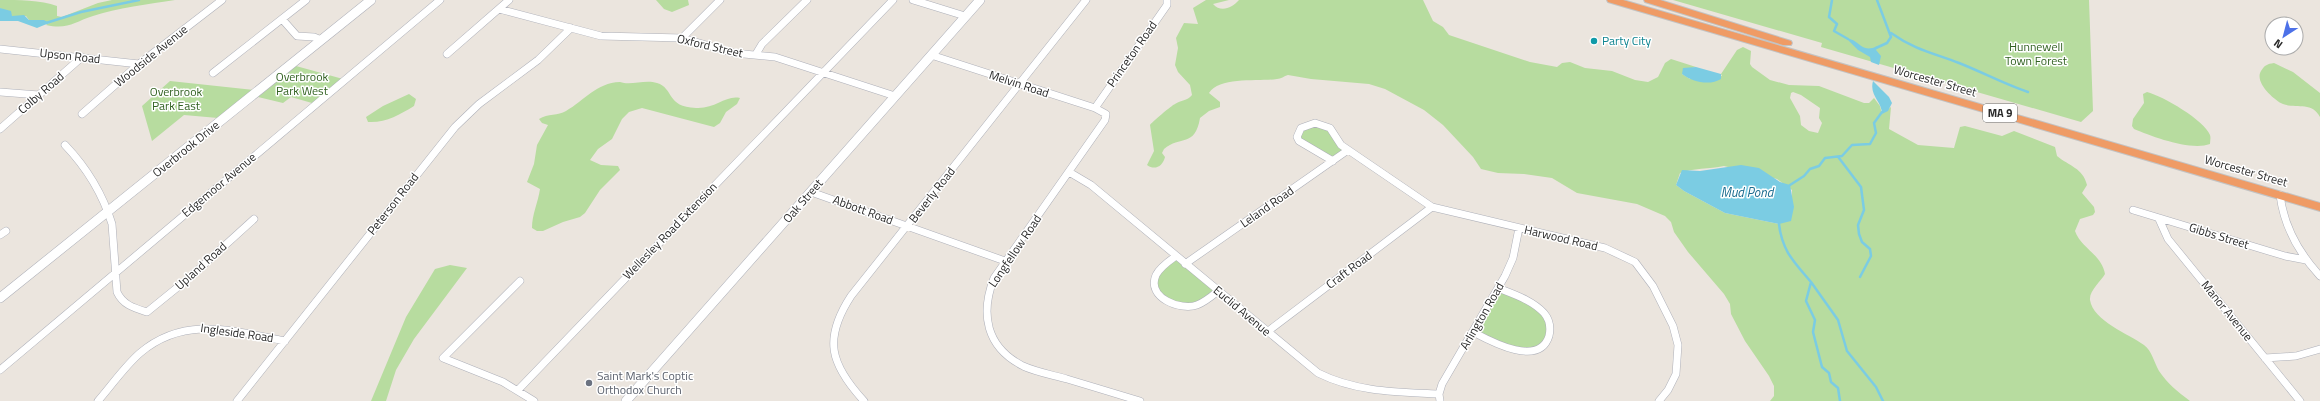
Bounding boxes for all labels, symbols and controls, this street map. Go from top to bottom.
north arrow [2264,16,2304,56]
street label: Princeton Road [1102,17,1161,91]
street label: Woodside Avenue [110,20,192,91]
street label: Oxford Street [675,29,746,63]
place label: Party City [1602,31,1651,50]
text: N [2270,35,2286,53]
marker: Party City [1589,36,1599,46]
park label: Hunnewell Town Forest [2005,37,2068,70]
street label: Upson Road [39,43,101,68]
street label: Worcester Street [1891,60,1980,102]
street label: Melvin Road [987,65,1052,102]
street label: Colby Road [13,67,68,118]
park label: Overbrook Park West [276,67,329,100]
park label: Overbrook Park East [150,82,203,115]
road number: MA 9 [1983,104,2017,122]
street label: Overbrook Drive [148,116,223,182]
street label: Edgemoor Avenue [177,148,260,222]
street label: Worcester Street [2202,150,2291,192]
street label: Beverly Road [904,163,960,227]
street label: Peterson Road [362,168,423,239]
street label: Oak Street [778,174,828,227]
street label: Wellesley Road Extension [618,178,721,284]
street label: Leland Road [1236,181,1298,232]
water label: Mud Pond [1721,182,1775,202]
street label: Abbott Road [830,190,896,229]
street label: Longfellow Road [983,211,1046,291]
street label: Gibbs Street [2187,217,2252,254]
street label: Harwood Road [1522,220,1600,255]
street label: Upland Road [170,237,231,294]
street label: Craft Road [1322,246,1376,293]
street label: Manor Avenue [2197,276,2258,345]
street label: Arlington Road [1455,279,1509,353]
street label: Euclid Avenue [1209,281,1275,340]
street label: Ingleside Road [199,318,275,347]
place label: Saint Mark's Coptic Orthodox Church [597,366,693,399]
marker: Saint Mark's Coptic Orthodox Church [584,378,594,388]

